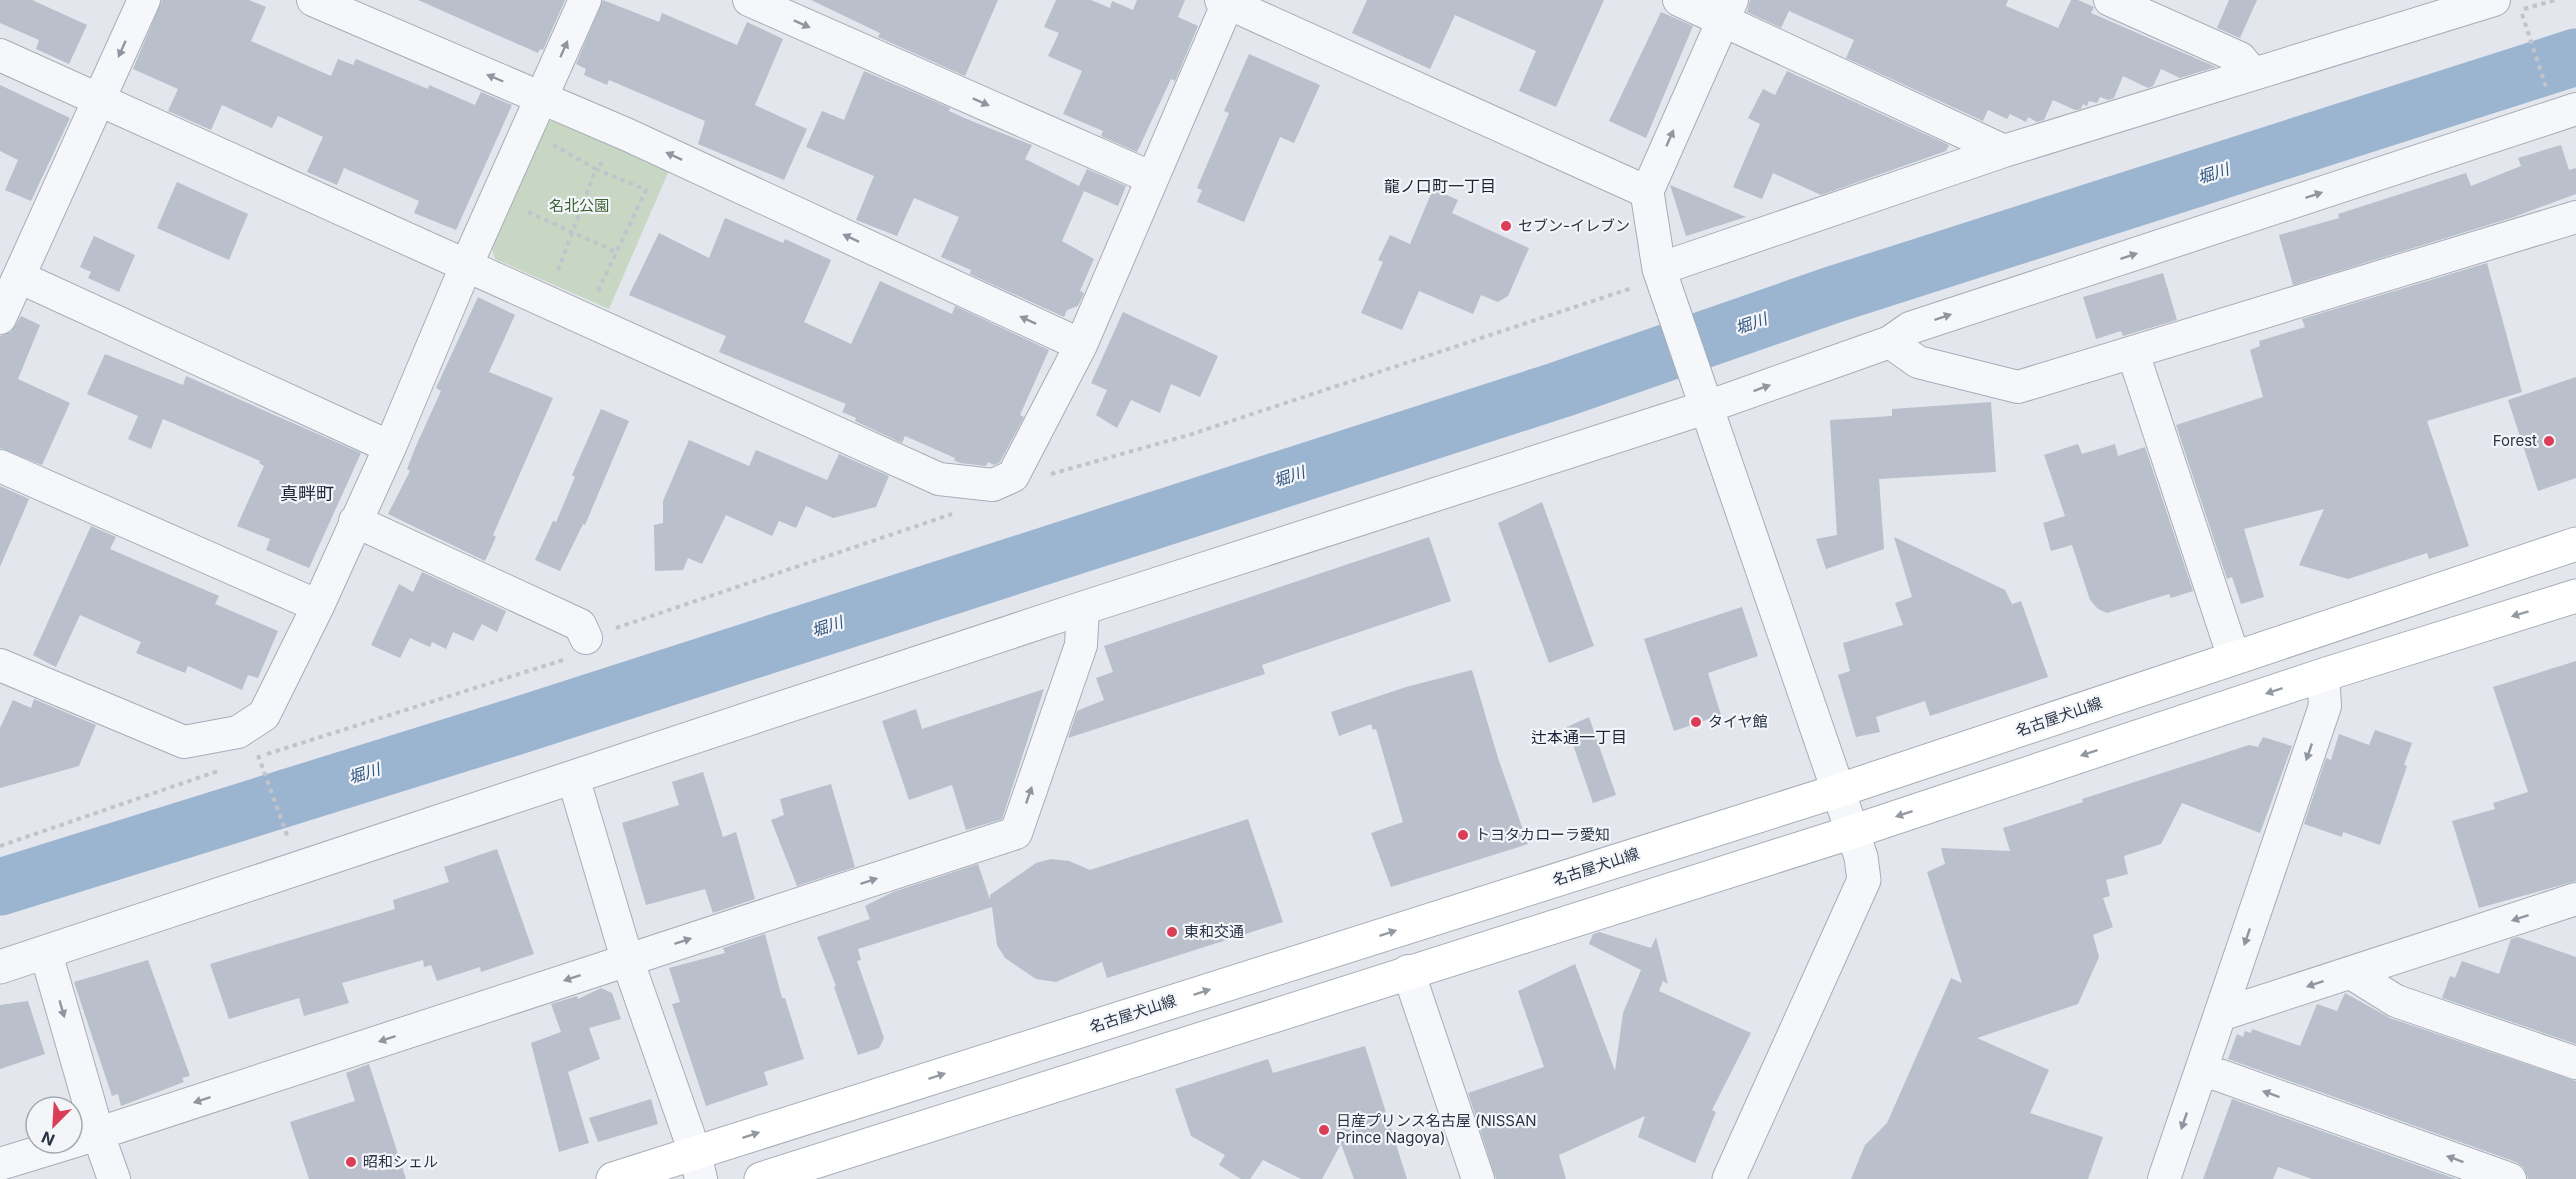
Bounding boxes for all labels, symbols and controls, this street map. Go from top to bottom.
one-way arrow [793,19,811,29]
one-way arrow [559,40,569,58]
one-way arrow [117,41,127,59]
one-way arrow [486,73,504,83]
one-way arrow [972,98,989,107]
one-way arrow [1666,130,1675,147]
one-way arrow [665,151,682,160]
water label: 堀川 [2195,158,2233,187]
district label: 龍ノ口町一丁目 [1384,176,1496,196]
one-way arrow [2305,190,2323,200]
park label: 名北公園 [549,196,609,215]
place label: セブン-イレブン [1518,216,1630,235]
marker: セブン-イレブン [1499,219,1513,233]
one-way arrow [841,233,859,243]
one-way arrow [2120,251,2138,260]
water label: 堀川 [1733,308,1771,338]
one-way arrow [1934,312,1952,321]
one-way arrow [1019,316,1036,325]
one-way arrow [1753,382,1771,392]
place label: Forest [2493,431,2537,450]
marker: Forest [2542,434,2556,448]
water label: 堀川 [1271,461,1309,490]
district label: 真畔町 [280,483,334,504]
one-way arrow [2511,610,2529,619]
water label: 堀川 [809,611,847,640]
one-way arrow [2265,687,2283,697]
street label: 名古屋犬山線 [2013,693,2104,740]
place label: タイヤ館 [1708,712,1768,731]
marker: タイヤ館 [1689,715,1703,729]
district label: 辻本通一丁目 [1531,727,1627,747]
one-way arrow [2304,743,2314,761]
one-way arrow [2080,749,2098,758]
water label: 堀川 [346,758,384,787]
one-way arrow [1024,786,1034,804]
one-way arrow [1895,810,1913,820]
place label: トヨタカローラ愛知 [1475,825,1610,844]
marker: トヨタカローラ愛知 [1456,828,1470,842]
street label: 名古屋犬山線 [1550,844,1642,889]
one-way arrow [860,876,878,885]
one-way arrow [2511,914,2529,923]
place label: 東和交通 [1184,922,1244,941]
marker: 東和交通 [1165,925,1179,939]
one-way arrow [1379,928,1397,937]
one-way arrow [2241,928,2251,946]
one-way arrow [674,936,692,945]
one-way arrow [563,973,581,983]
one-way arrow [2306,980,2324,989]
one-way arrow [1194,986,1212,996]
street label: 名古屋犬山線 [1087,991,1179,1036]
one-way arrow [58,1000,67,1018]
one-way arrow [378,1034,396,1044]
one-way arrow [928,1071,946,1080]
one-way arrow [2262,1088,2280,1098]
north arrow [24,1095,84,1155]
one-way arrow [193,1096,211,1105]
place label: 日産プリンス名古屋 (NISSAN Prince Nagoya) [1336,1111,1537,1147]
one-way arrow [2179,1112,2188,1130]
marker: 日産プリンス名古屋 (NISSAN Prince Nagoya) [1317,1123,1331,1137]
text: N [38,1127,58,1150]
one-way arrow [742,1130,760,1139]
place label: 昭和シェル [363,1152,438,1171]
one-way arrow [2446,1154,2464,1164]
marker: 昭和シェル [344,1155,358,1169]

